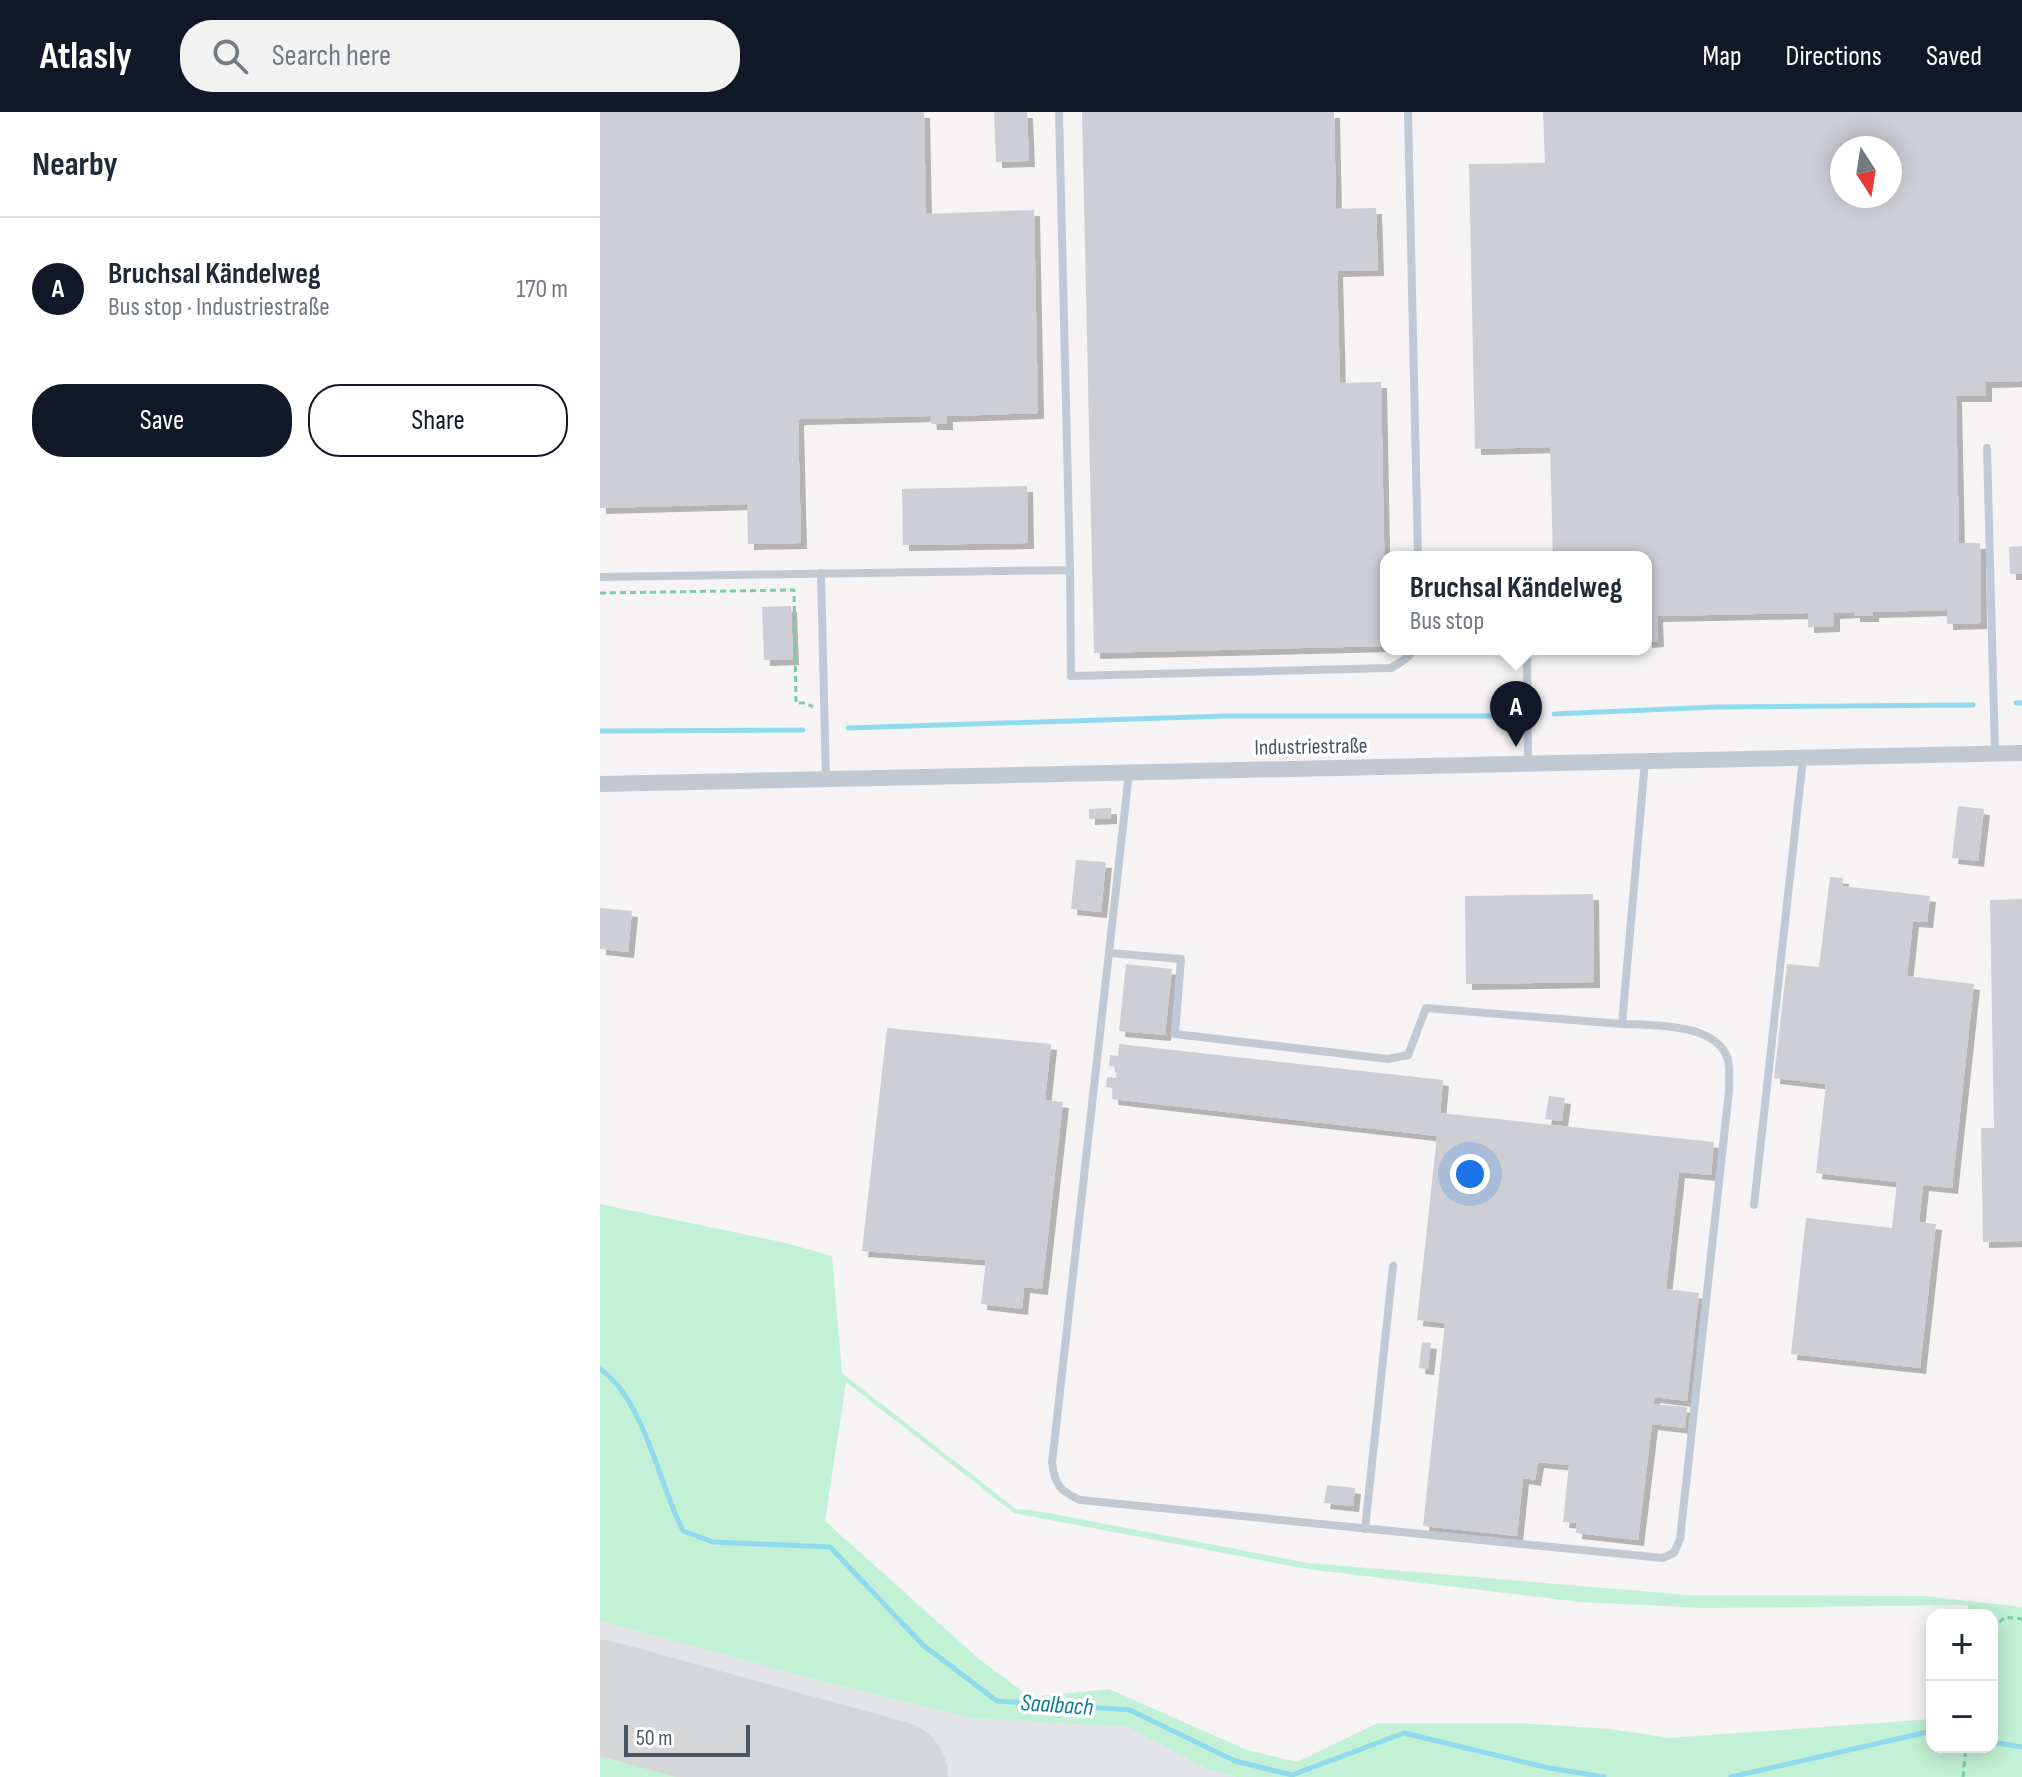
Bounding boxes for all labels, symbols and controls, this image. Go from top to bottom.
search box [180,20,740,92]
text: Atlasly [40,34,132,79]
icon: search [208,34,252,78]
text: Search here [272,38,391,74]
text: Map [1703,40,1742,73]
text: Directions [1786,40,1882,73]
text: Saved [1926,40,1982,73]
north arrow [1830,136,1902,208]
text: Nearby [32,144,118,185]
text: Bruchsal Kändelweg [108,256,321,292]
text: A [52,274,64,305]
text: 170 m [516,274,568,305]
text: Bus stop · Industriestraße [108,292,330,323]
button: Save [32,384,292,457]
button: Share [308,384,568,457]
popup [1380,551,1652,655]
text: Bruchsal Kändelweg [1410,570,1622,606]
text: Bus stop [1410,606,1484,637]
pin: A [1490,681,1542,747]
street label: Industriestraße [1254,733,1368,761]
your location [1450,1154,1490,1194]
map controls [1926,1609,1998,1753]
button: + [1926,1609,1998,1681]
button: − [1926,1681,1998,1753]
water label: Saalbach [1020,1688,1094,1722]
scale bar [624,1721,750,1757]
text: 50 m [636,1725,672,1752]

